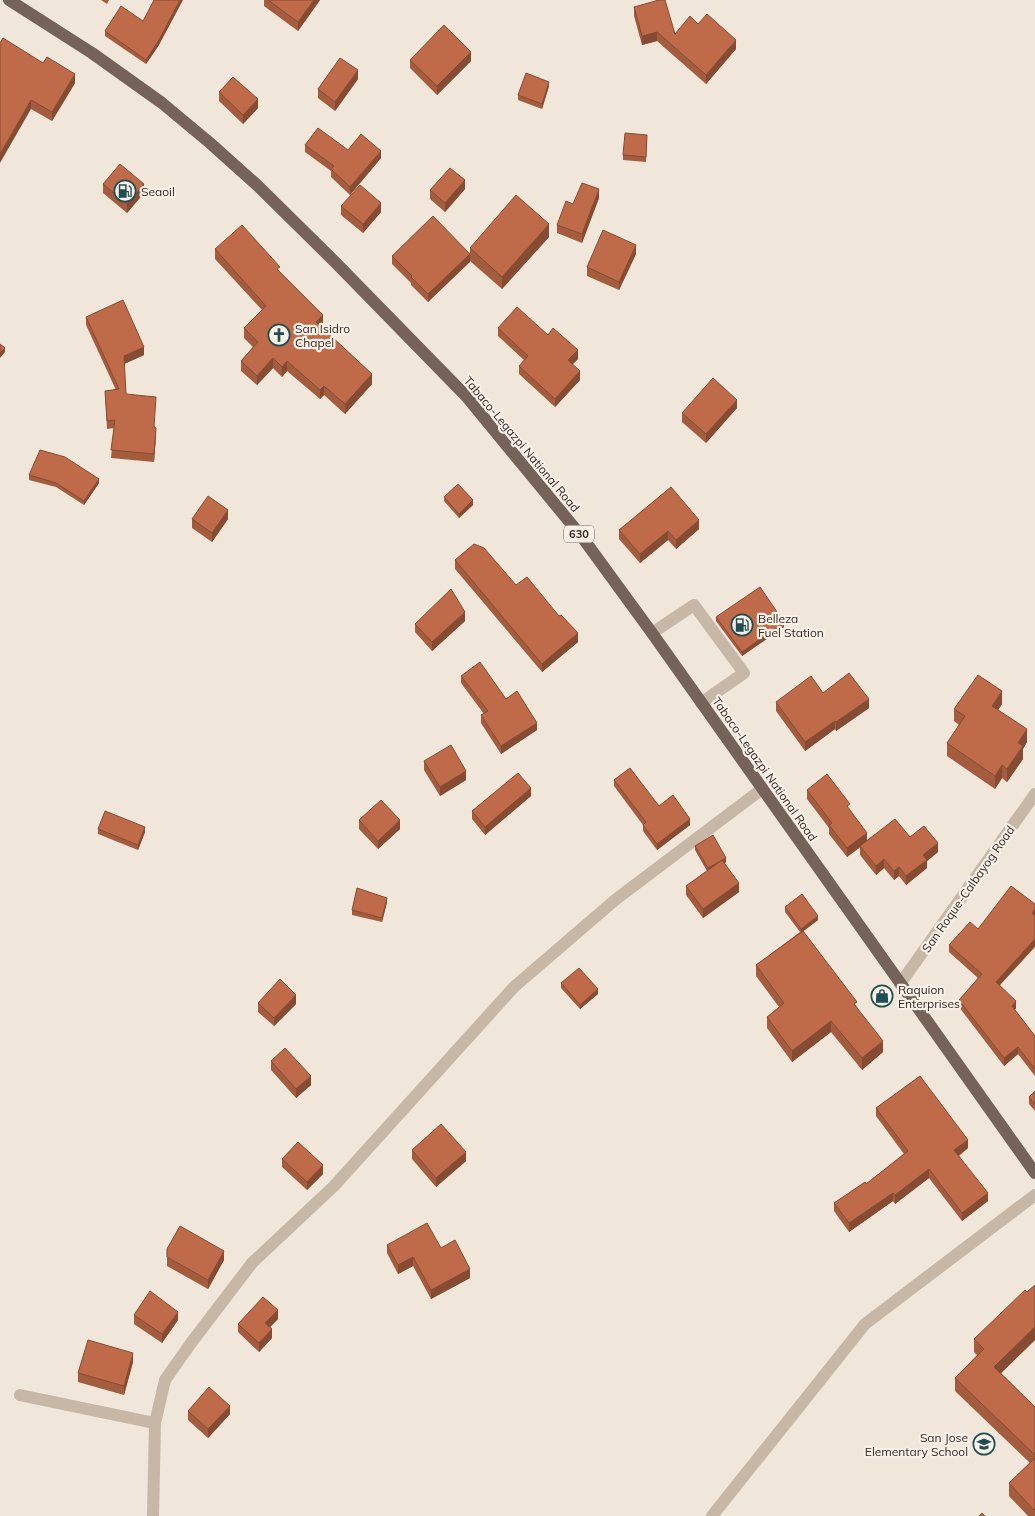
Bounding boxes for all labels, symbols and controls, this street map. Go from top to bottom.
fuel station icon: Seaoil [113,179,137,203]
place label: Seaoil [141,184,175,199]
place label: San Isidro Chapel [295,321,350,350]
church icon: San Isidro Chapel [267,323,291,347]
street label: Tabaco-Legazpi National Road [461,373,583,515]
road number: 630 [564,526,594,542]
place label: Belleza Fuel Station [758,611,824,640]
fuel station icon: Belleza Fuel Station [730,613,754,637]
street label: Tabaco-Legazpi National Road [709,694,821,844]
street label: San Roque-Calbayog Road [919,823,1017,955]
place label: Raquion Enterprises [898,982,960,1011]
shop icon: Raquion Enterprises [870,984,894,1008]
place label: San Jose Elementary School [865,1430,968,1459]
school or university icon: San Jose Elementary School [972,1432,996,1456]

